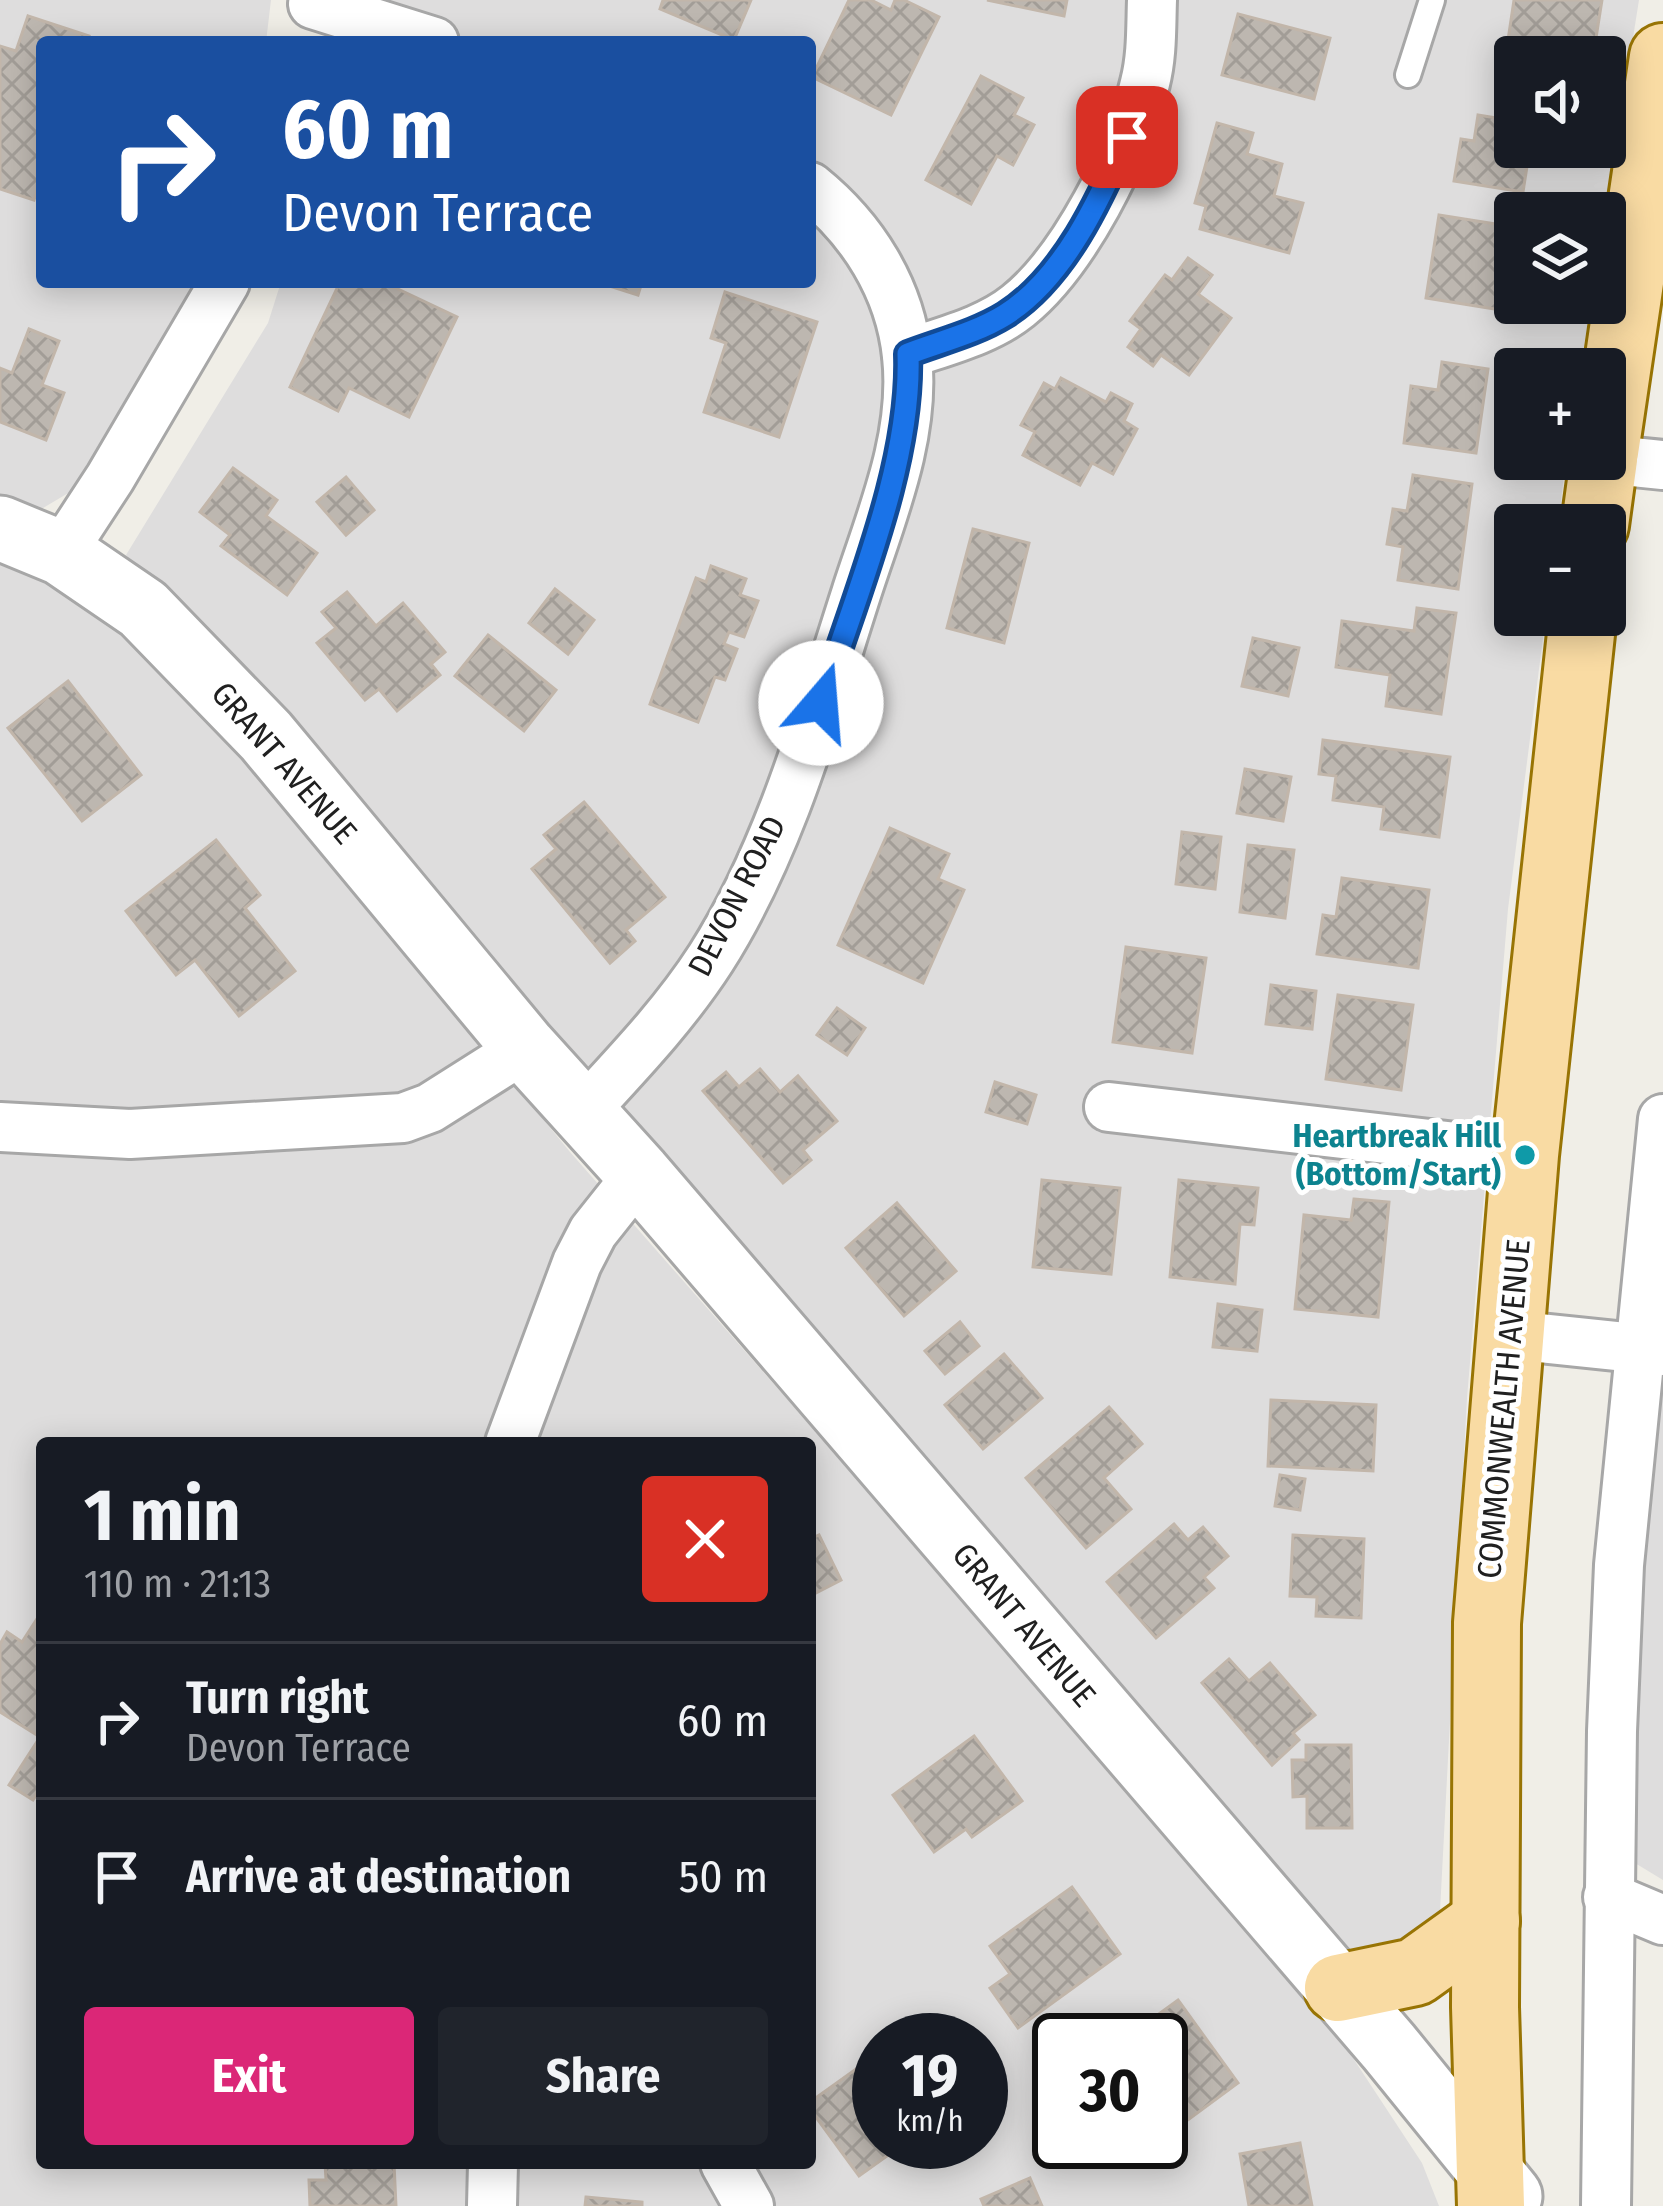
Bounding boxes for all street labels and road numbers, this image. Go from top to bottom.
street label: GRANT AVENUE [203,674,365,852]
street label: DEVON ROAD [680,809,794,983]
street label: COMMONWEALTH AVENUE [1469,1238,1539,1580]
street label: GRANT AVENUE [944,1535,1104,1715]

